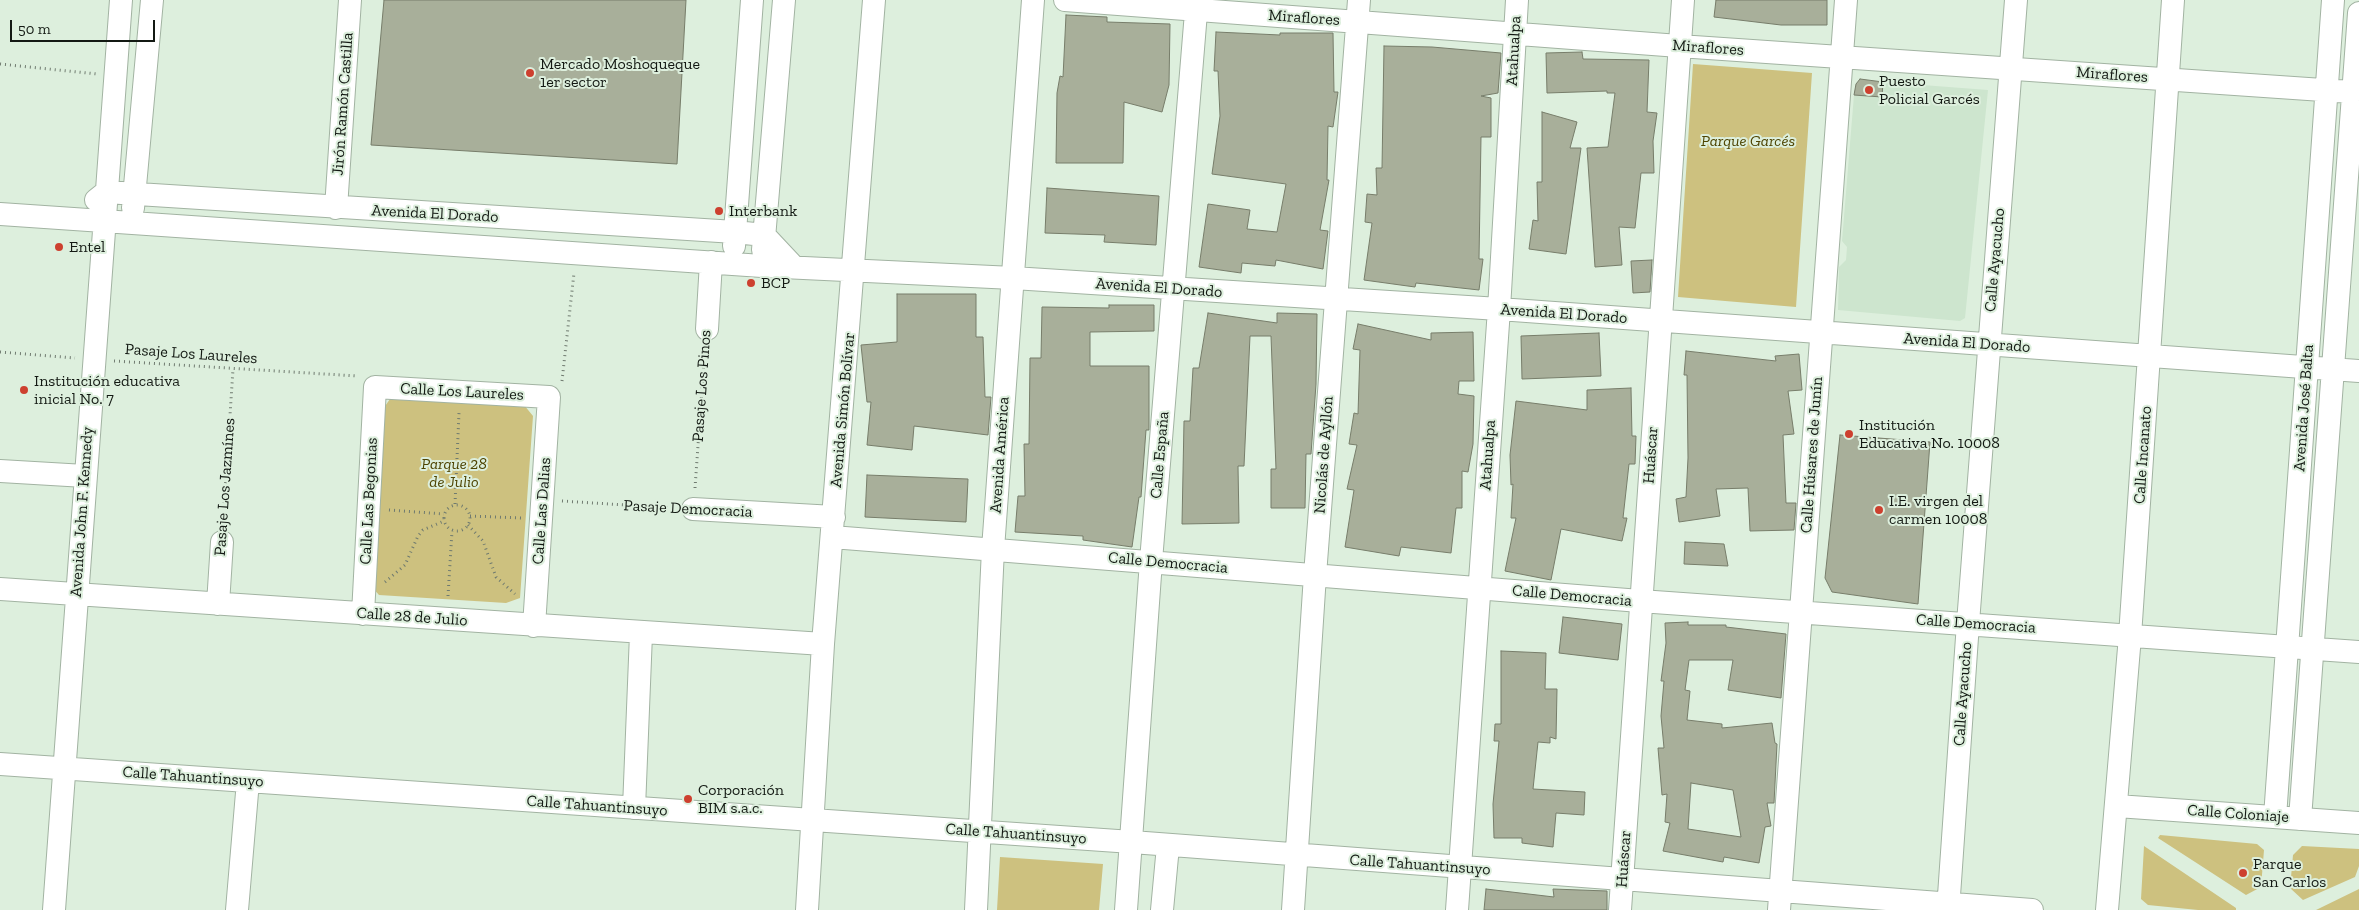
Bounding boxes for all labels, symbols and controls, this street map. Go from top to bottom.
street label: Miraflores [1268,6,1340,30]
scale bar [12,10,158,42]
street label: Atahualpa [1503,15,1525,87]
text: 50 m [18,20,51,38]
street label: Jirón Ramón Castilla [328,32,358,176]
street label: Miraflores [1672,36,1744,60]
place label: Mercado Moshoqueque 1er sector [540,54,700,92]
street label: Miraflores [2076,63,2148,87]
marker: Mercado Moshoqueque 1er sector [524,67,536,79]
place label: Puesto Policial Garcés [1879,71,1980,109]
marker: Puesto Policial Garcés [1863,84,1875,96]
park label: Parque Garcés [1701,131,1795,151]
street label: Avenida El Dorado [371,201,499,227]
place label: Interbank [729,201,797,221]
marker: Interbank [713,205,725,217]
street label: Calle Ayacucho [1981,207,2009,313]
place label: Entel [69,237,105,257]
marker: Entel [53,241,65,253]
place label: BCP [761,273,790,293]
street label: Avenida El Dorado [1095,274,1223,302]
marker: BCP [745,277,757,289]
street label: Avenida El Dorado [1500,300,1628,328]
street label: Pasaje Los Pinos [689,329,715,443]
street label: Avenida El Dorado [1903,329,2031,357]
street label: Avenida Simón Bolívar [827,332,859,488]
street label: Pasaje Los Laureles [124,340,258,368]
street label: Avenida José Balta [2290,344,2318,472]
place label: Institución educativa inicial No. 7 [34,371,180,409]
street label: Calle Húsares de Junín [1797,376,1827,534]
street label: Calle Los Laureles [400,379,524,405]
marker: Institución educativa inicial No. 7 [18,384,30,396]
street label: Avenida América [986,396,1014,514]
street label: Nicolás de Ayllón [1310,396,1338,514]
street label: Calle Incanato [2130,405,2156,505]
street label: Calle España [1147,411,1173,499]
place label: Institución Educativa No. 10008 [1859,415,2000,453]
street label: Pasaje Los Jazmínes [211,417,239,557]
street label: Atahualpa [1476,419,1500,491]
street label: Avenida John F. Kennedy [66,426,98,598]
street label: Huáscar [1639,426,1663,484]
marker: Institución Educativa No. 10008 [1843,428,1855,440]
street label: Calle Las Begonias [356,437,382,565]
park label: Parque 28 de Julio [421,454,487,492]
street label: Calle Las Dalias [529,457,555,565]
place label: I.E. virgen del carmen 10008 [1889,491,1987,529]
street label: Pasaje Democracia [623,496,753,522]
marker: I.E. virgen del carmen 10008 [1873,504,1885,516]
street label: Calle Democracia [1107,548,1229,578]
street label: Calle Democracia [1511,581,1633,611]
street label: Calle 28 de Julio [356,604,468,630]
street label: Calle Democracia [1915,610,2037,638]
street label: Calle Ayacucho [1950,641,1976,747]
street label: Calle Tahuantinsuyo [122,762,264,792]
place label: Corporación BIM s.a.c. [698,780,784,818]
street label: Calle Tahuantinsuyo [526,791,668,821]
marker: Corporación BIM s.a.c. [682,793,694,805]
street label: Calle Coloniaje [2187,801,2289,827]
street label: Calle Tahuantinsuyo [945,819,1087,849]
street label: Huáscar [1612,830,1636,888]
street label: Calle Tahuantinsuyo [1349,850,1491,880]
place label: Parque San Carlos [2253,854,2326,892]
marker: Parque San Carlos [2237,867,2249,879]

